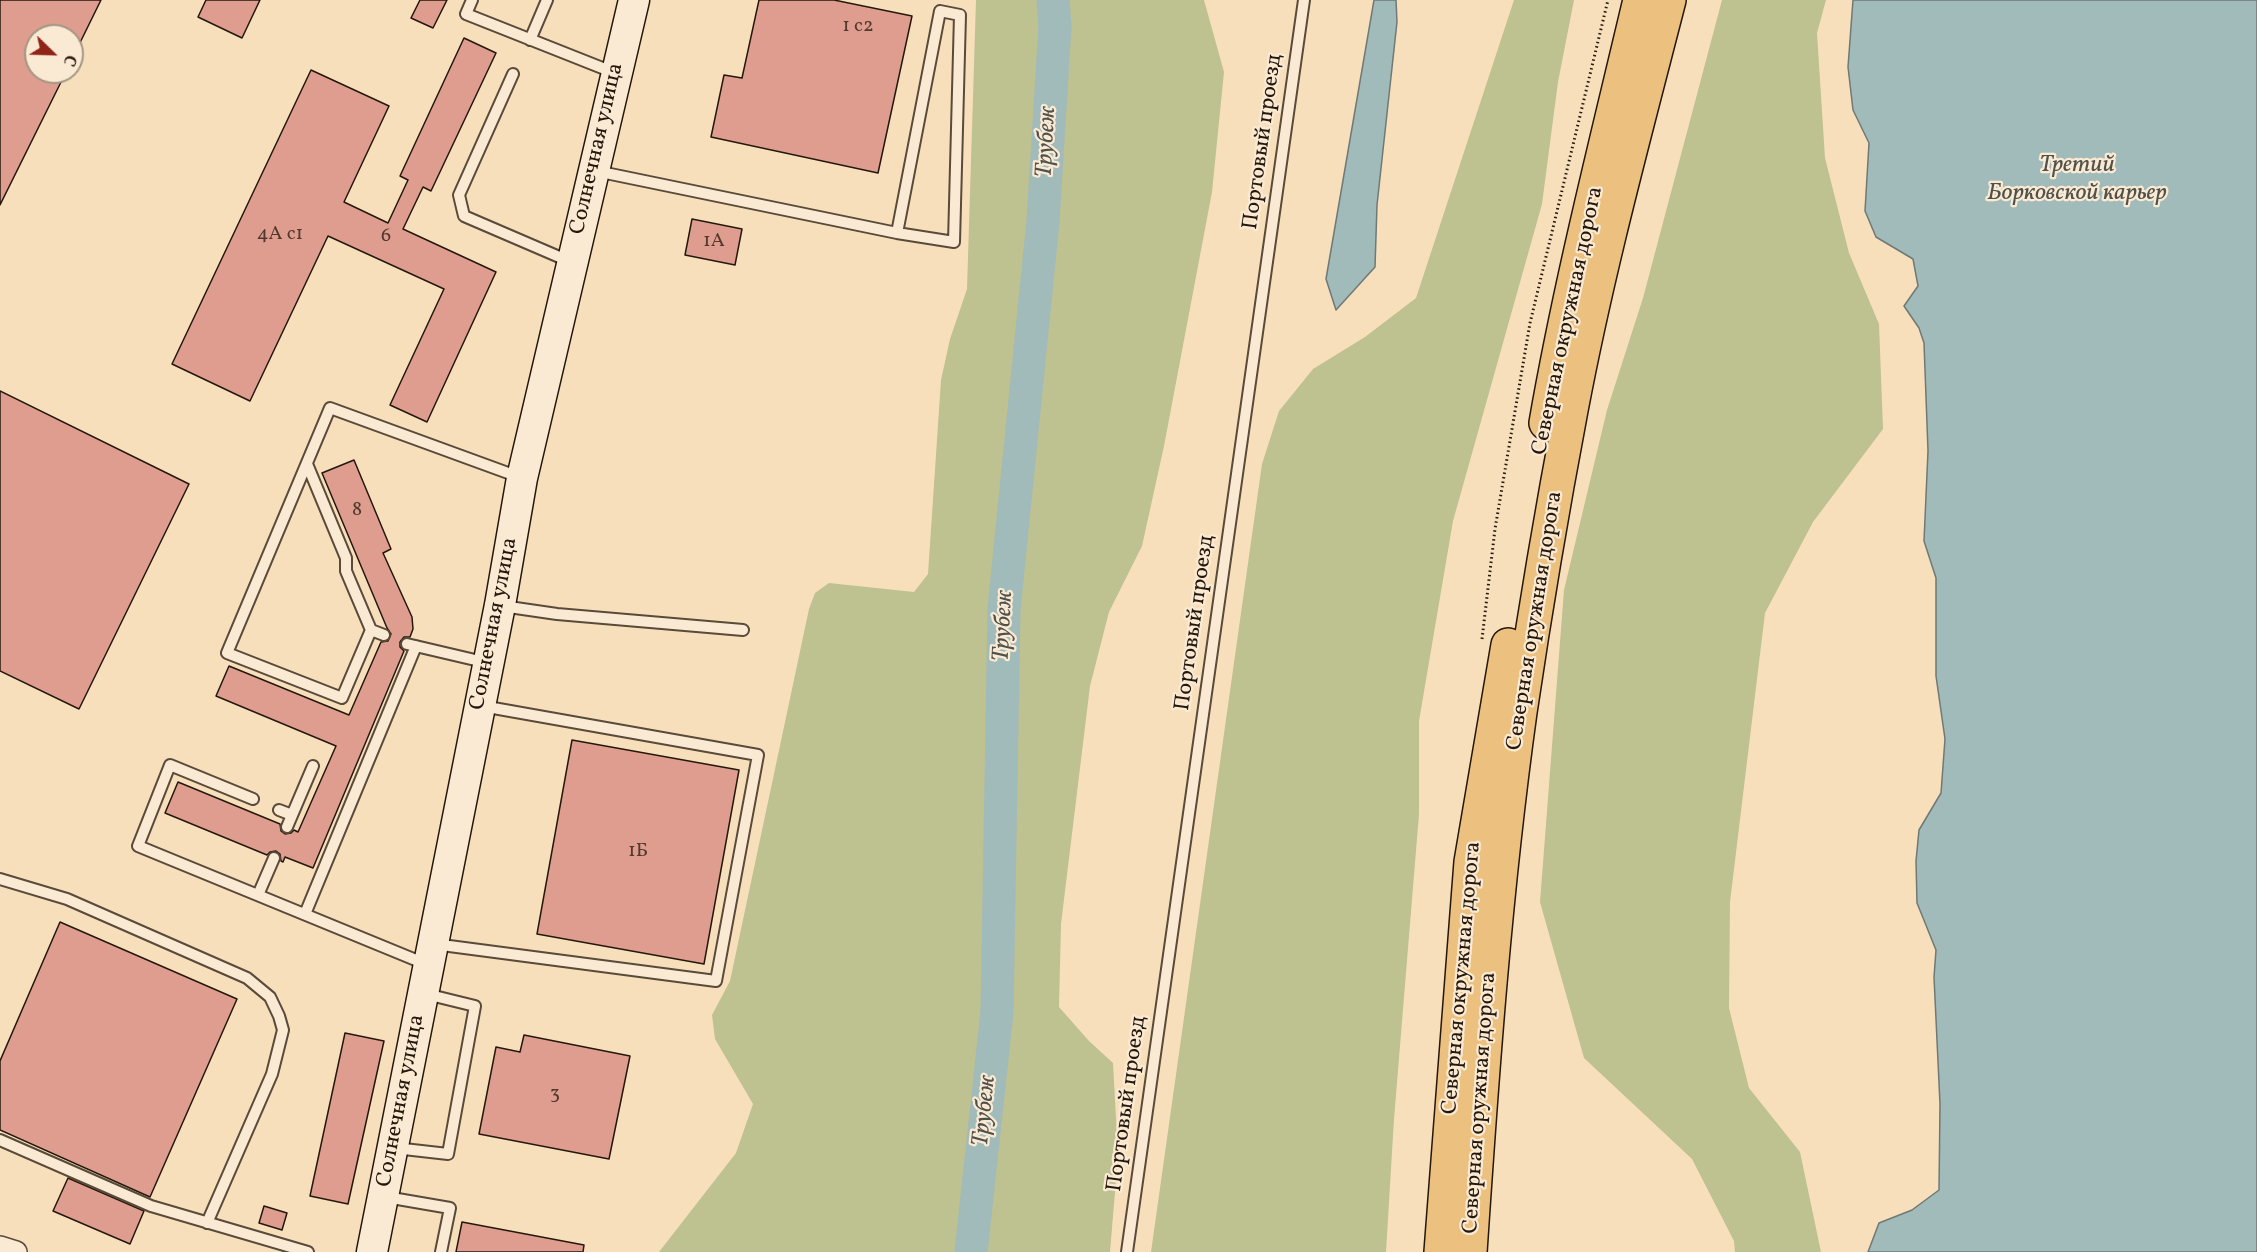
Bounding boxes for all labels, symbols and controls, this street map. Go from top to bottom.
house number: 1 с2 [842,15,874,39]
north arrow [24,24,84,84]
text: С [57,51,81,69]
street label: Портовый проезд [1239,52,1289,232]
street label: Солнечная улица [565,61,631,237]
water label: Трубеж [1032,106,1064,178]
water label: Третий Борковской карьер [1987,153,2167,209]
street label: Северная окружная дорога [1528,184,1610,458]
house number: 4А с1 [257,223,303,247]
house number: 6 [381,225,391,249]
house number: 1А [703,230,725,254]
street label: Северная оружная дорога [1502,490,1570,752]
house number: 8 [352,499,362,523]
street label: Портовый проезд [1171,533,1221,713]
street label: Солнечная улица [465,535,525,713]
water label: Трубеж [989,590,1021,662]
house number: 1Б [628,840,648,864]
street label: Северная окружная дорога [1438,841,1488,1115]
street label: Северная оружная дорога [1459,971,1503,1235]
street label: Солнечная улица [372,1012,432,1190]
street label: Портовый проезд [1103,1014,1153,1194]
water label: Трубеж [968,1074,1004,1148]
house number: 3 [550,1083,560,1107]

